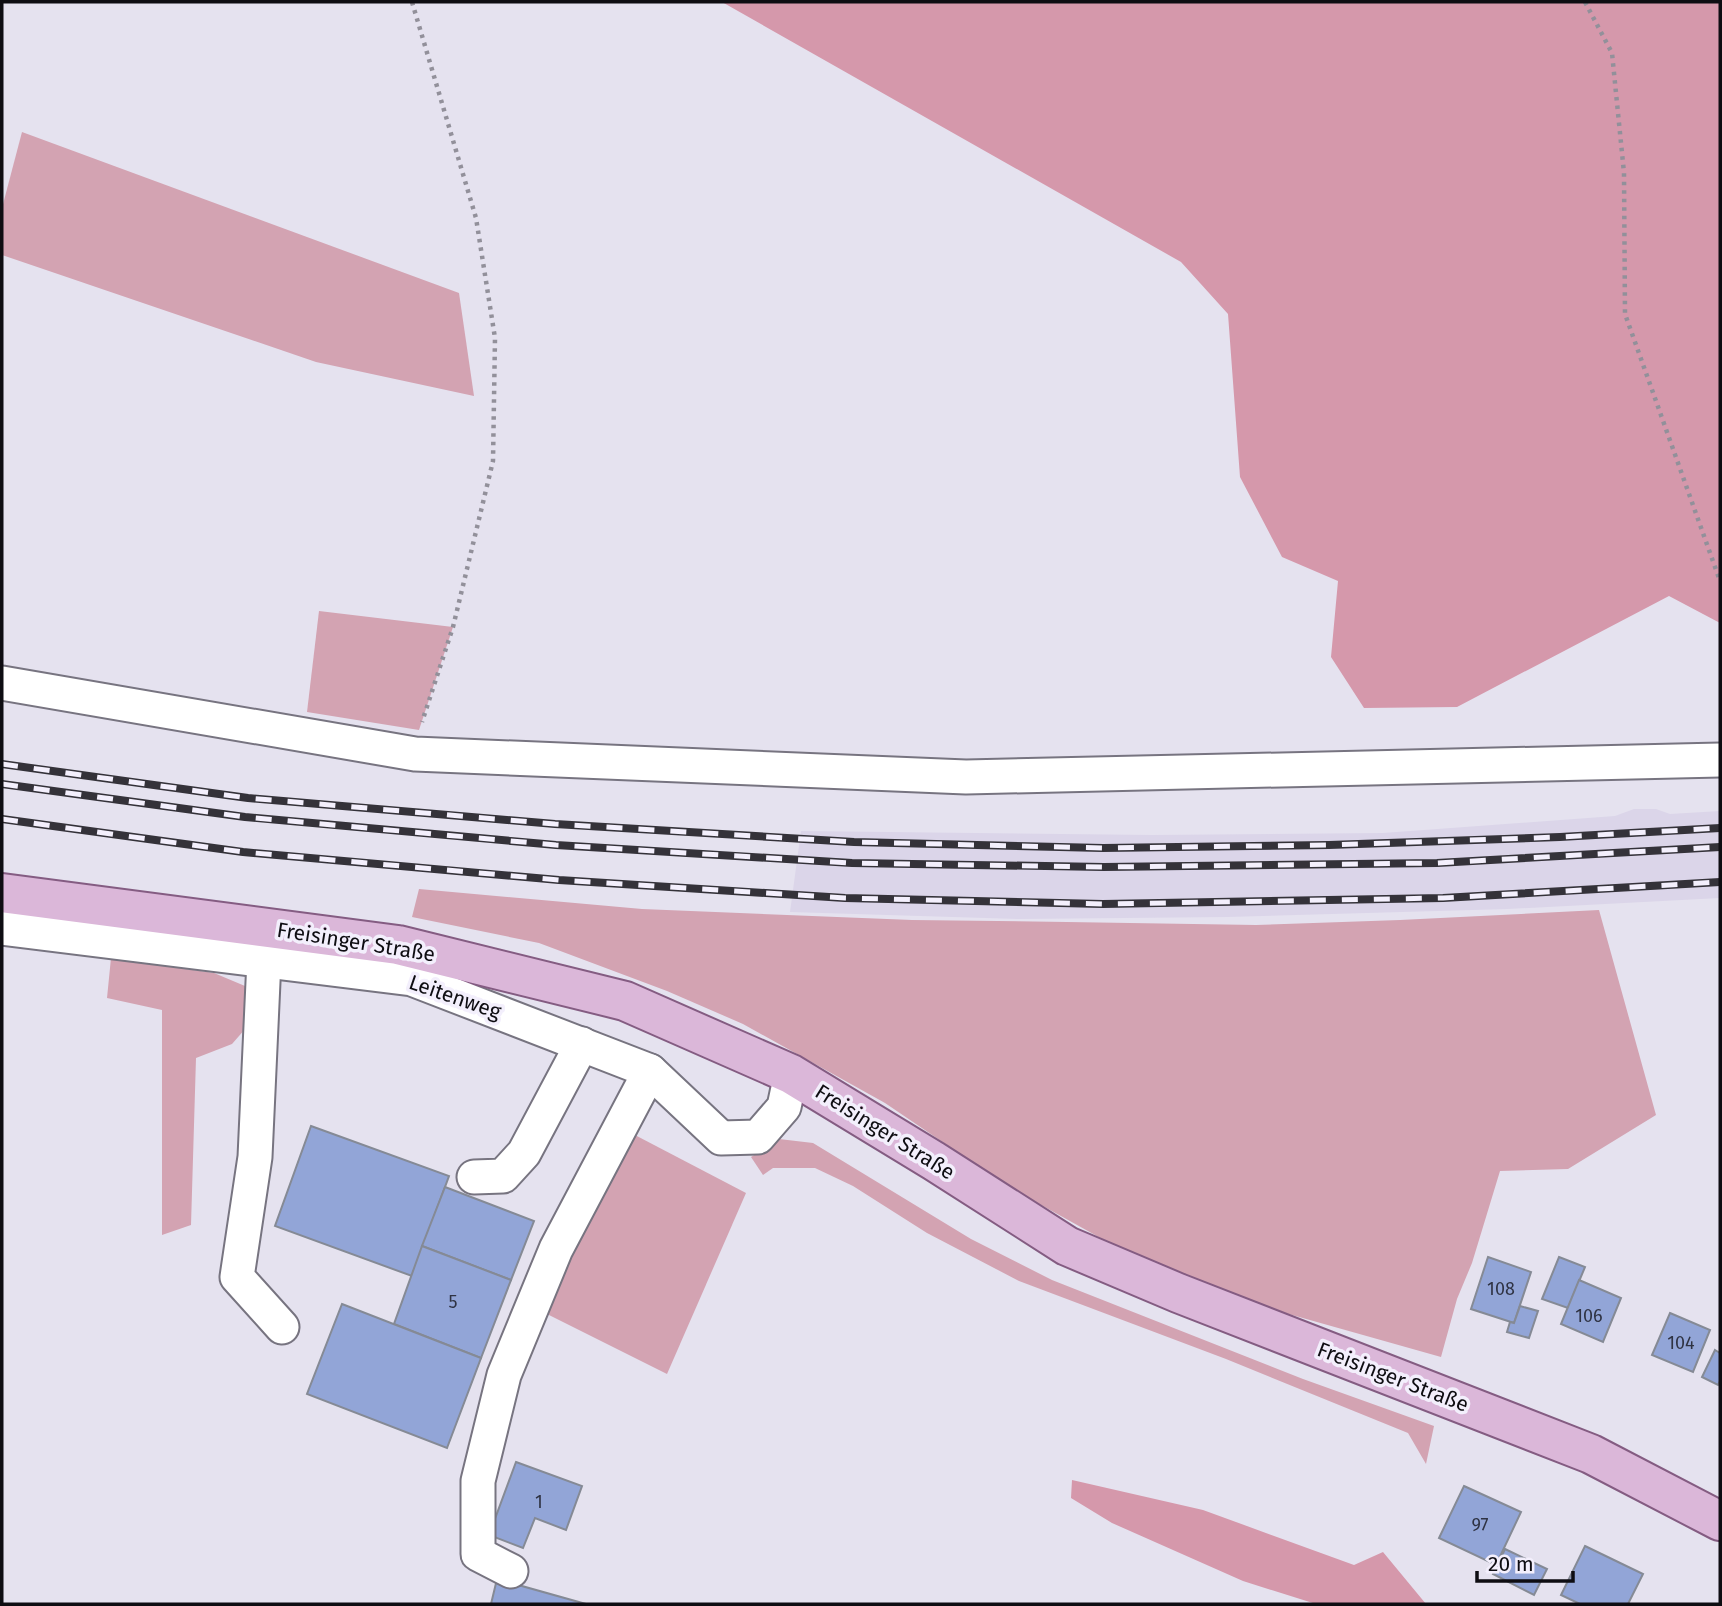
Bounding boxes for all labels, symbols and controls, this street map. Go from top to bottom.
street label: Freisinger Straße [275,917,437,967]
street label: Leitenweg [406,969,505,1025]
street label: Freisinger Straße [810,1079,960,1185]
house number: 108 [1487,1278,1515,1300]
house number: 5 [448,1291,458,1313]
house number: 106 [1575,1305,1603,1327]
house number: 104 [1667,1332,1695,1354]
street label: Freisinger Straße [1314,1336,1472,1418]
house number: 1 [535,1491,543,1513]
house number: 97 [1471,1514,1489,1536]
scale bar [1477,1540,1573,1584]
text: 20 m [1488,1551,1534,1577]

